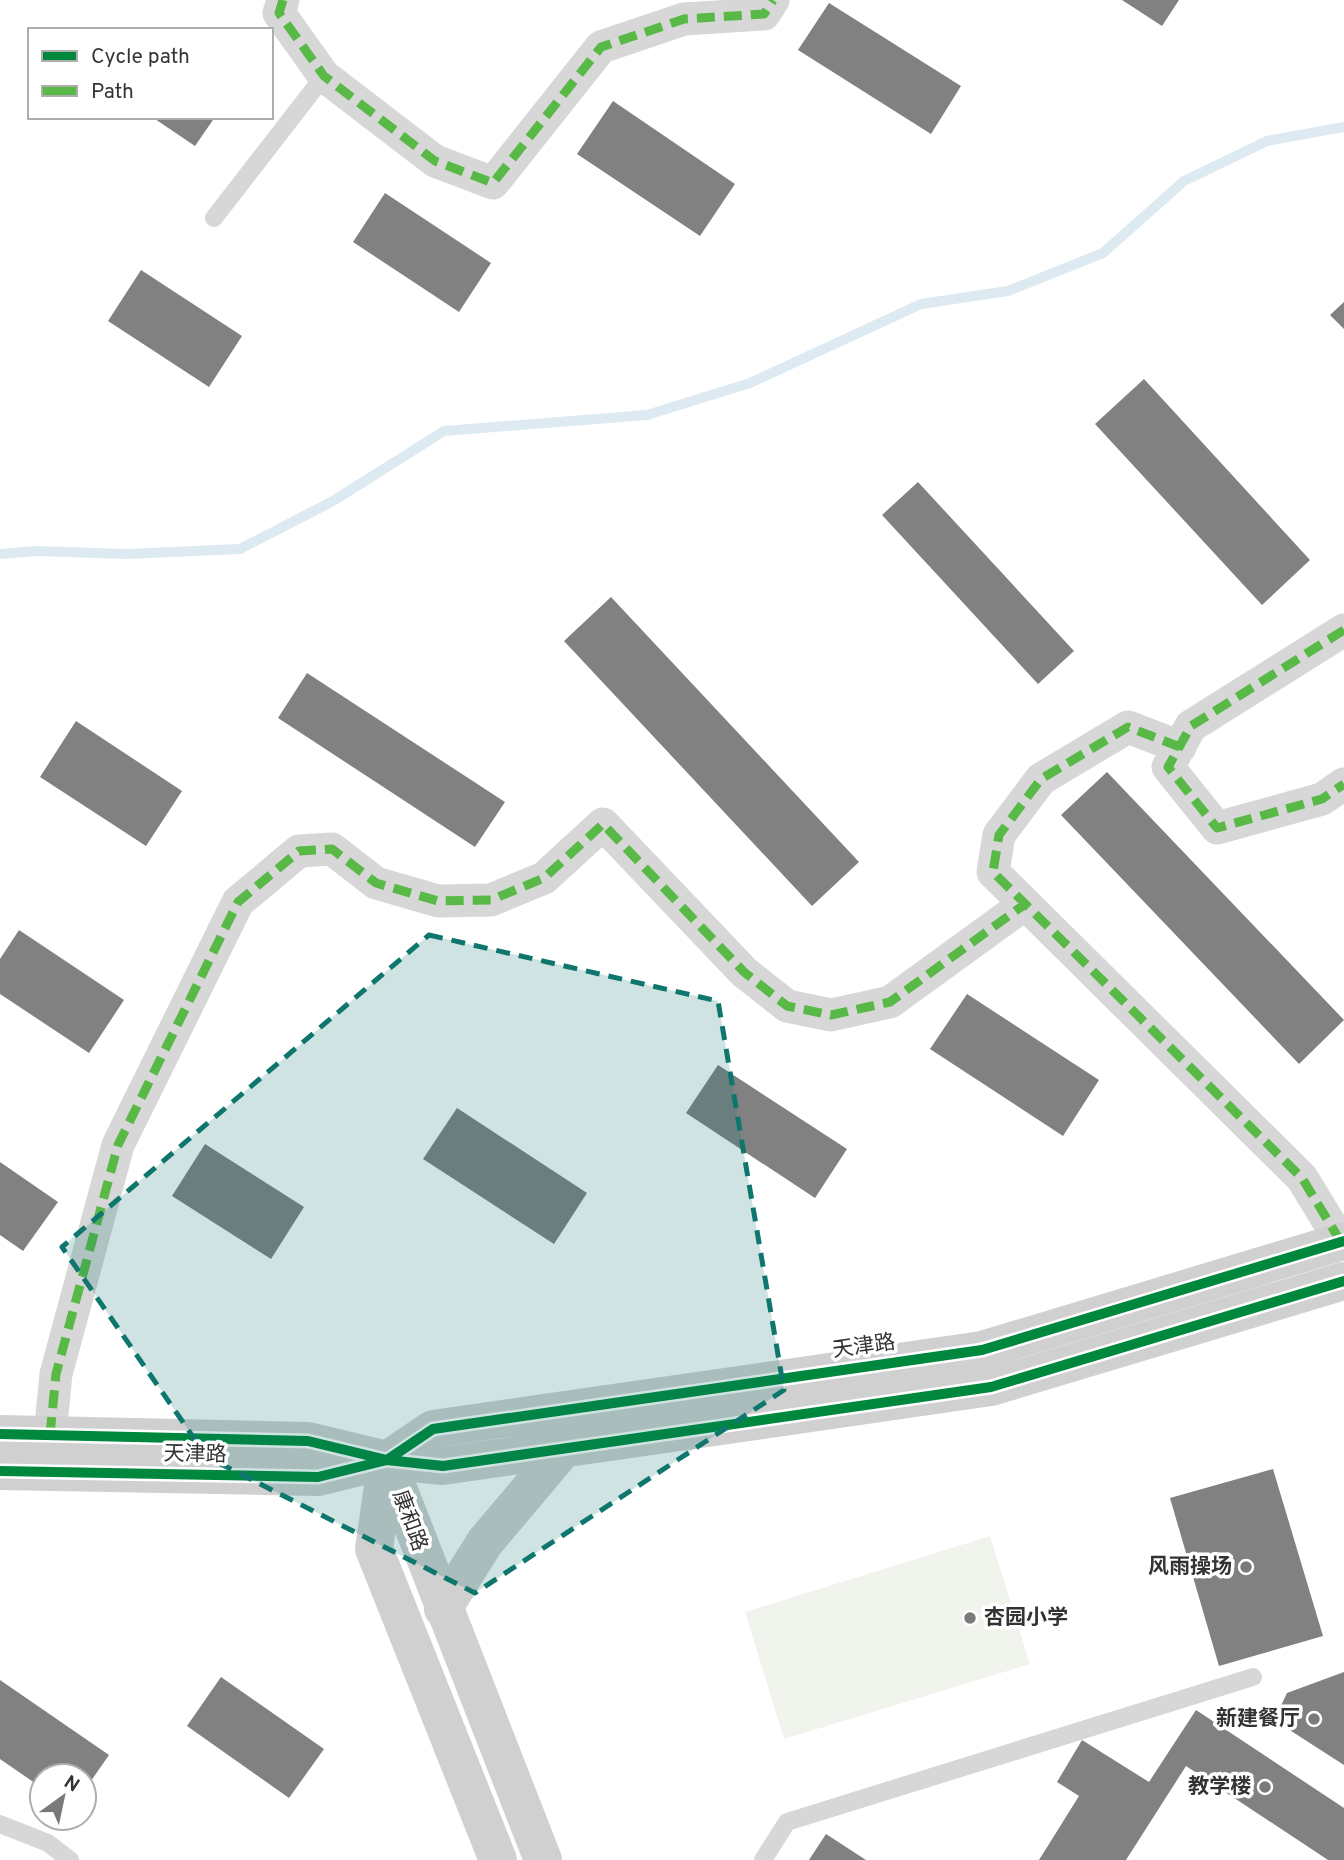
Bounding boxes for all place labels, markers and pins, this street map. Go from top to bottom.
place label: 风雨操场 [1148,1554,1232,1581]
marker: 风雨操场 [1238,1559,1254,1575]
place label: 杏园小学 [984,1605,1068,1632]
marker: 杏园小学 [962,1610,978,1626]
place label: 新建餐厅 [1216,1706,1300,1733]
marker: 新建餐厅 [1306,1711,1322,1727]
place label: 教学楼 [1188,1774,1251,1801]
marker: 教学楼 [1257,1779,1273,1795]

